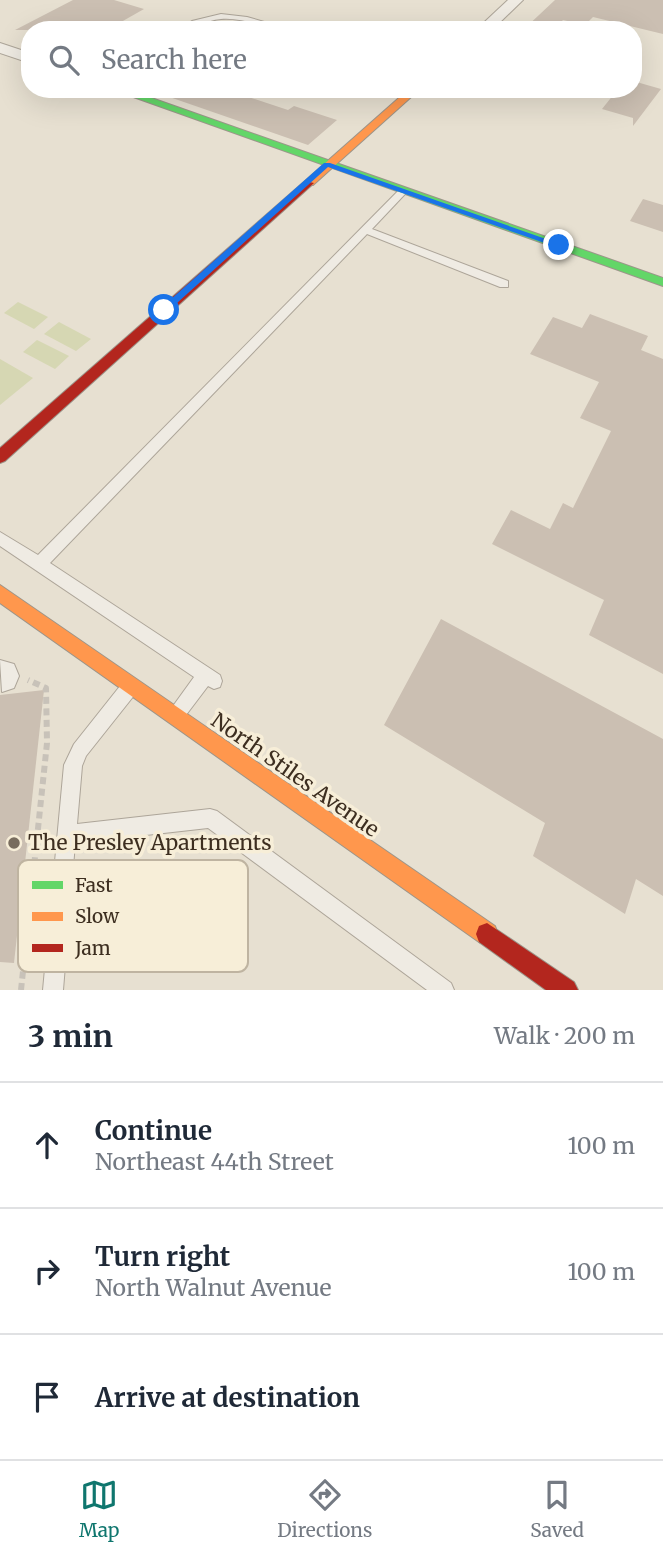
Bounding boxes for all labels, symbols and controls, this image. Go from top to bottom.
search box [21,21,642,98]
icon: search [45,41,83,79]
text: Search here [101,43,247,76]
route end [543,229,574,260]
route start [148,294,179,325]
street label: North Stiles Avenue [206,707,384,843]
place label: The Presley Apartments [28,829,271,856]
marker: The Presley Apartments [6,835,22,851]
legend [18,860,248,972]
text: Fast [75,873,113,897]
text: Slow [75,904,120,928]
text: Jam [74,936,111,960]
text: 3 min [28,1017,113,1055]
text: Walk · 200 m [494,1021,635,1050]
text: Continue [95,1114,212,1147]
icon: ahead [28,1126,66,1164]
text: 100 m [567,1131,635,1160]
text: Northeast 44th Street [95,1147,334,1176]
text: Turn right [95,1240,230,1273]
icon: right [28,1252,66,1290]
text: 100 m [567,1257,635,1286]
text: North Walnut Avenue [95,1273,331,1302]
icon: arrive [28,1378,66,1416]
text: Arrive at destination [95,1381,360,1414]
tab: Map [79,1476,119,1542]
tab: Directions [277,1476,372,1542]
tab: Saved [530,1476,584,1542]

